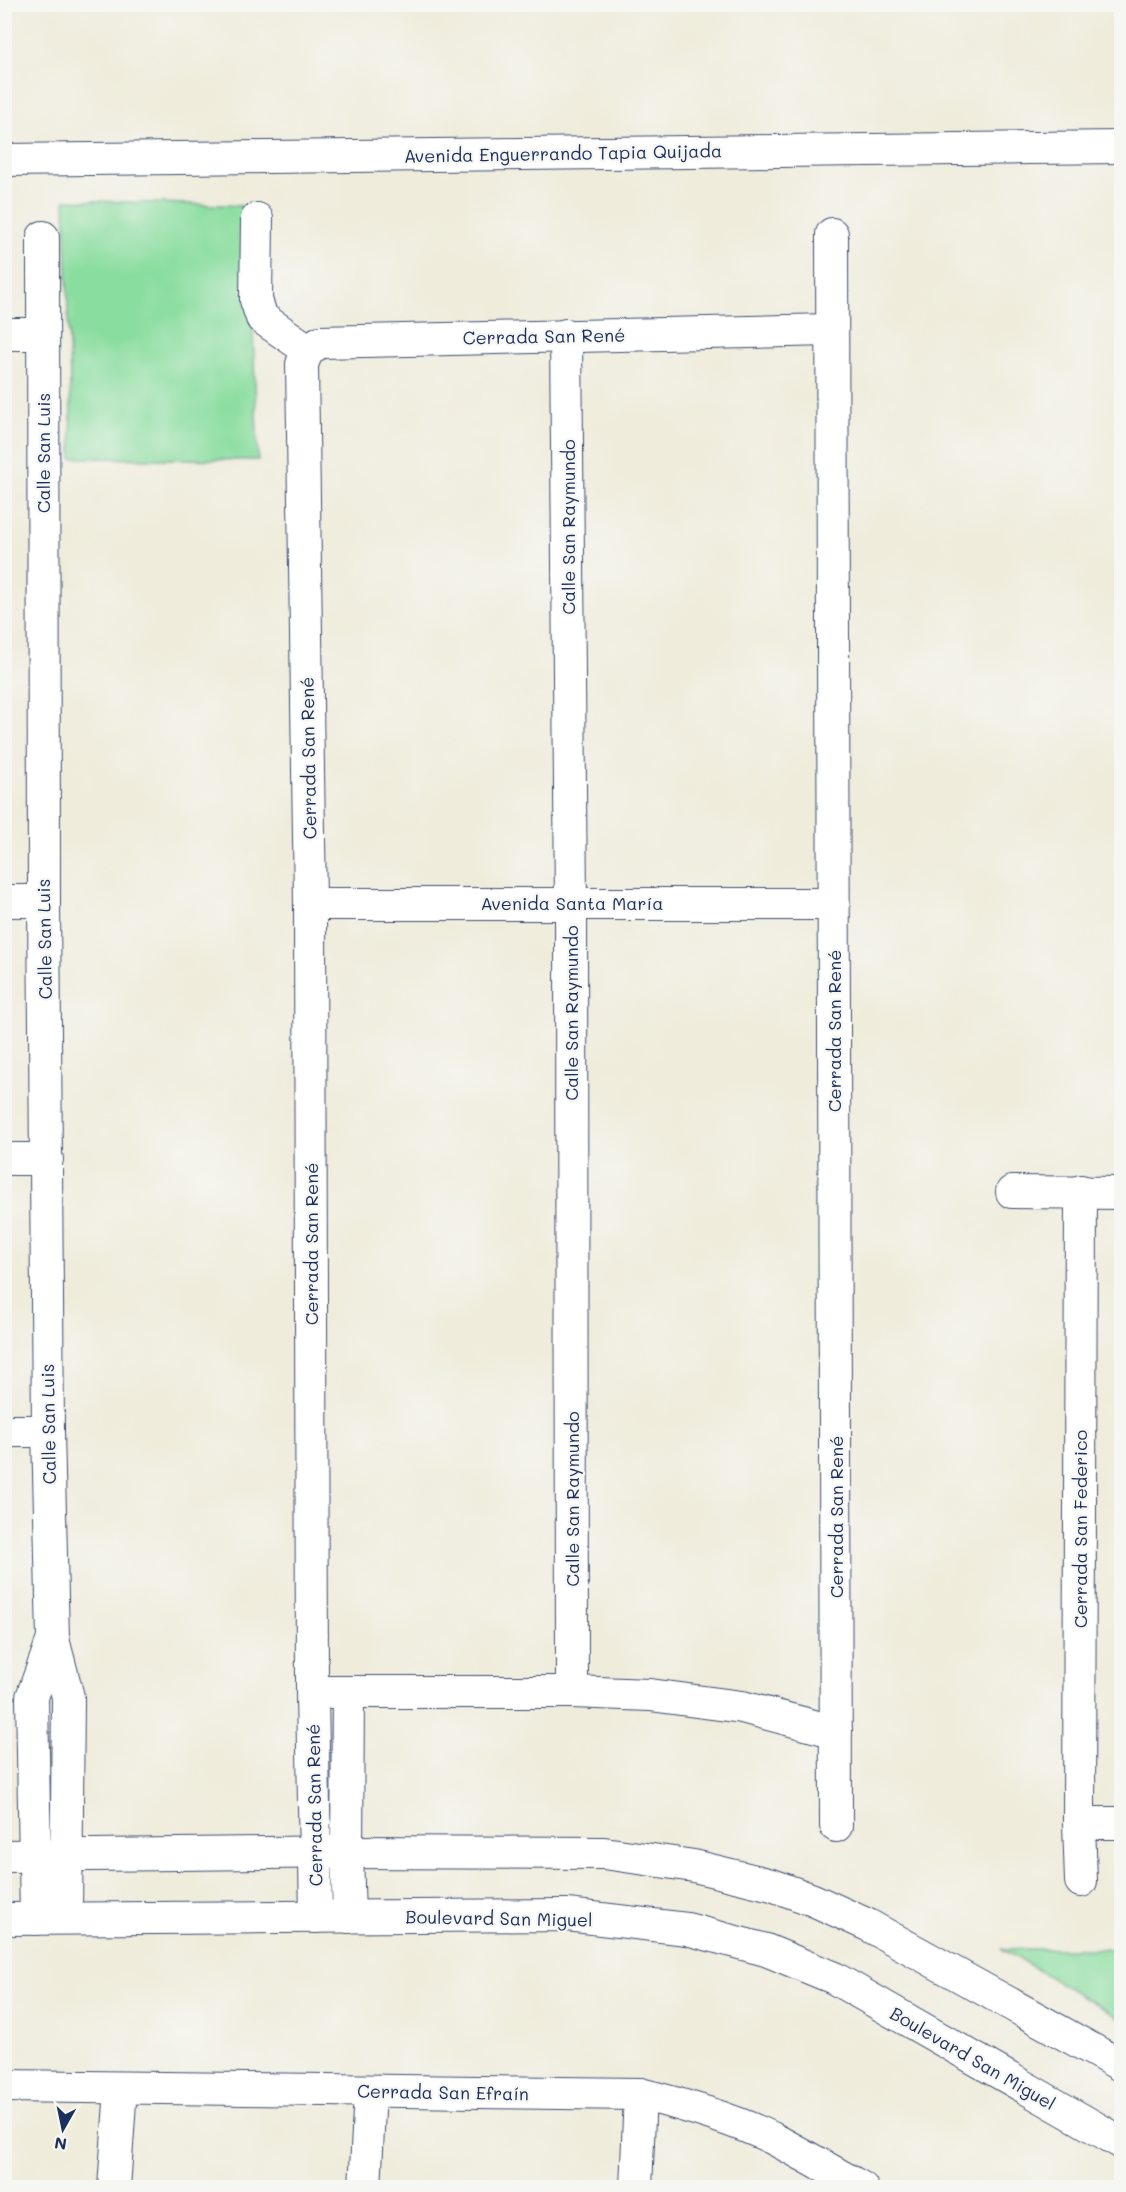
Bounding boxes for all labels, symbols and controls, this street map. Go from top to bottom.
street label: Avenida Enguerrando Tapia Quijada [404,138,722,168]
street label: Cerrada San René [463,323,625,349]
street label: Calle San Luis [31,393,55,513]
street label: Calle San Raymundo [556,439,580,615]
street label: Cerrada San René [295,677,321,839]
street label: Calle San Luis [31,878,57,1000]
street label: Avenida Santa María [481,891,663,915]
street label: Calle San Raymundo [559,925,583,1101]
street label: Cerrada San René [822,950,846,1112]
street label: Cerrada San René [299,1163,323,1325]
street label: Calle San Luis [35,1363,61,1485]
street label: Calle San Raymundo [560,1411,584,1587]
street label: Cerrada San Federico [1068,1430,1092,1628]
street label: Cerrada San René [824,1436,848,1598]
street label: Cerrada San René [301,1724,327,1886]
street label: Boulevard San Miguel [405,1904,593,1932]
street label: Boulevard San Miguel [886,2001,1060,2115]
street label: Cerrada San Efraín [357,2079,529,2105]
north arrow [33,2099,93,2159]
text: N [53,2133,68,2156]

